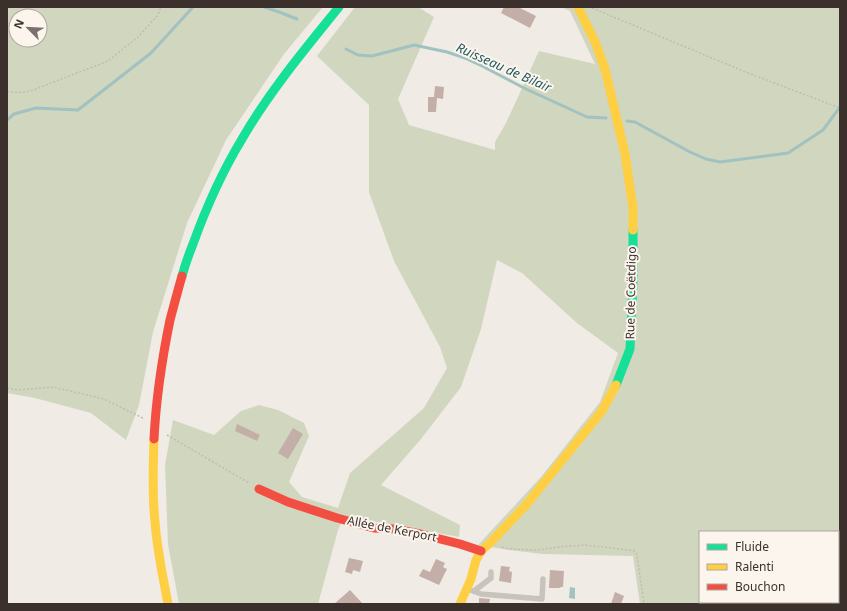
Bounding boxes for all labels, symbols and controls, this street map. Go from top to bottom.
north arrow [8,8,48,48]
text: N [10,17,27,31]
water label: Ruisseau de Bilair [454,38,555,96]
street label: Rue de Coëtdigo [621,246,640,340]
street label: Allée de Kerport [346,511,439,546]
legend [699,531,839,603]
text: Fluide [735,538,769,555]
text: Ralenti [735,558,774,575]
text: Bouchon [735,578,785,595]

